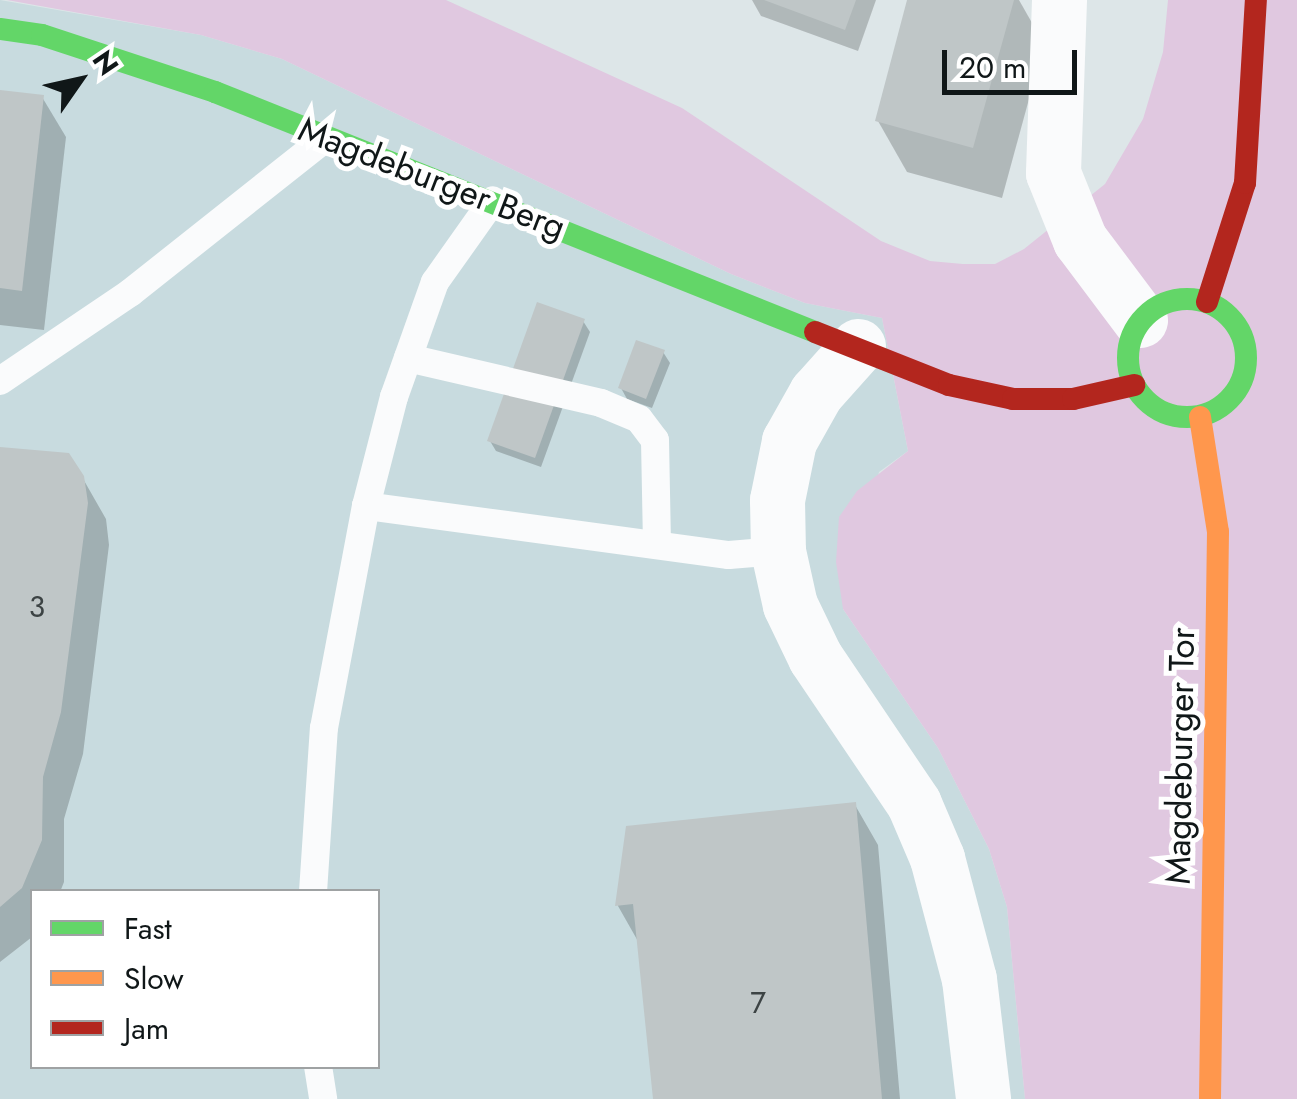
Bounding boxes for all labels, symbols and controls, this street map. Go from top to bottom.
north arrow [30,30,130,130]
scale bar [947,30,1082,92]
text: N [82,42,128,84]
text: 20 m [959,46,1026,89]
street label: Magdeburger Berg [293,108,571,248]
house number: 3 [29,589,45,625]
street label: Magdeburger Tor [1157,627,1203,885]
legend [30,889,380,1069]
text: Fast [124,907,172,950]
text: Slow [124,957,184,1000]
house number: 7 [750,985,766,1021]
text: Jam [124,1007,169,1050]

